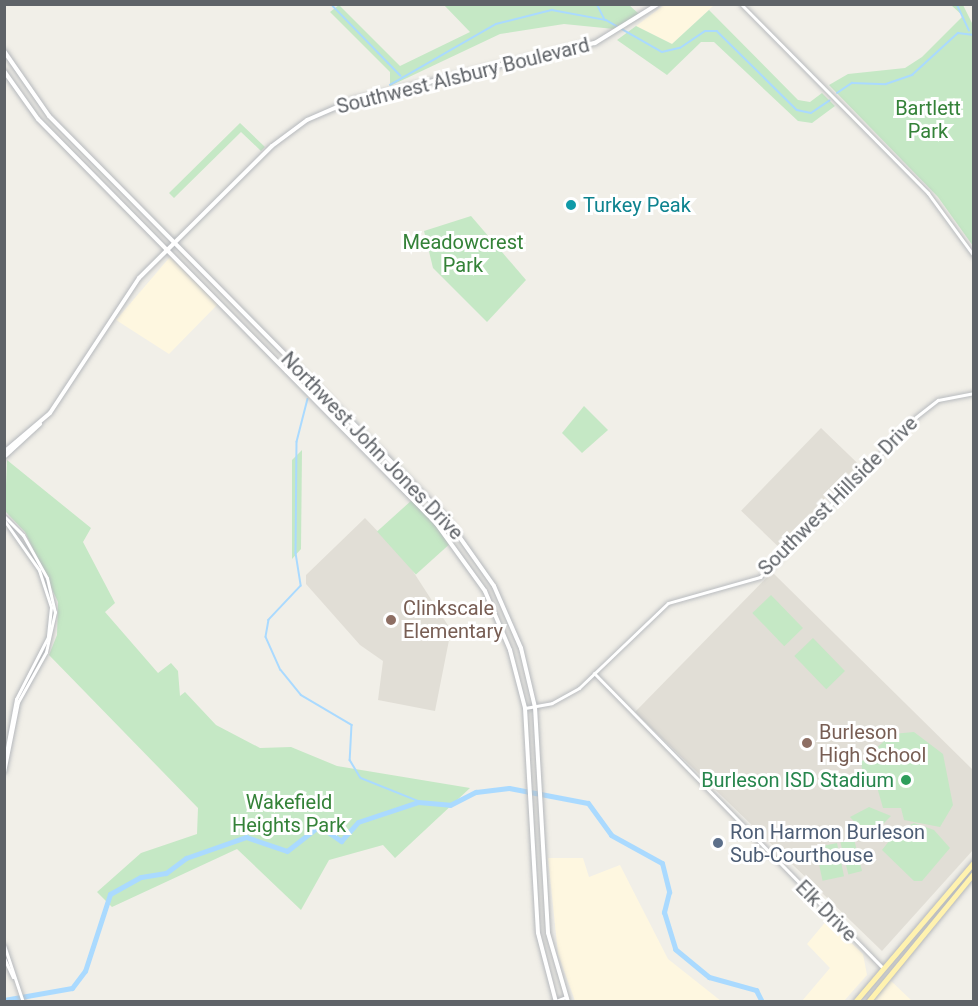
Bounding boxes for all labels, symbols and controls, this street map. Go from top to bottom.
street label: Southwest Alsbury Boulevard [334,33,592,119]
park label: Bartlett Park [895,97,961,144]
place label: Turkey Peak [583,193,691,217]
marker: Turkey Peak [564,198,578,212]
park label: Meadowcrest Park [402,231,524,278]
street label: Northwest John Jones Drive [276,347,468,545]
street label: Southwest Hillside Drive [753,411,923,581]
place label: Clinkscale Elementary [403,596,503,643]
marker: Clinkscale Elementary [384,613,398,627]
place label: Burleson High School [819,720,926,767]
marker: Burleson High School [800,736,814,750]
place label: Burleson ISD Stadium [701,768,894,792]
marker: Burleson ISD Stadium [899,773,913,787]
park label: Wakefield Heights Park [232,791,346,838]
place label: Ron Harmon Burleson Sub-Courthouse [730,820,925,867]
marker: Ron Harmon Burleson Sub-Courthouse [711,836,725,850]
street label: Elk Drive [791,876,861,946]

